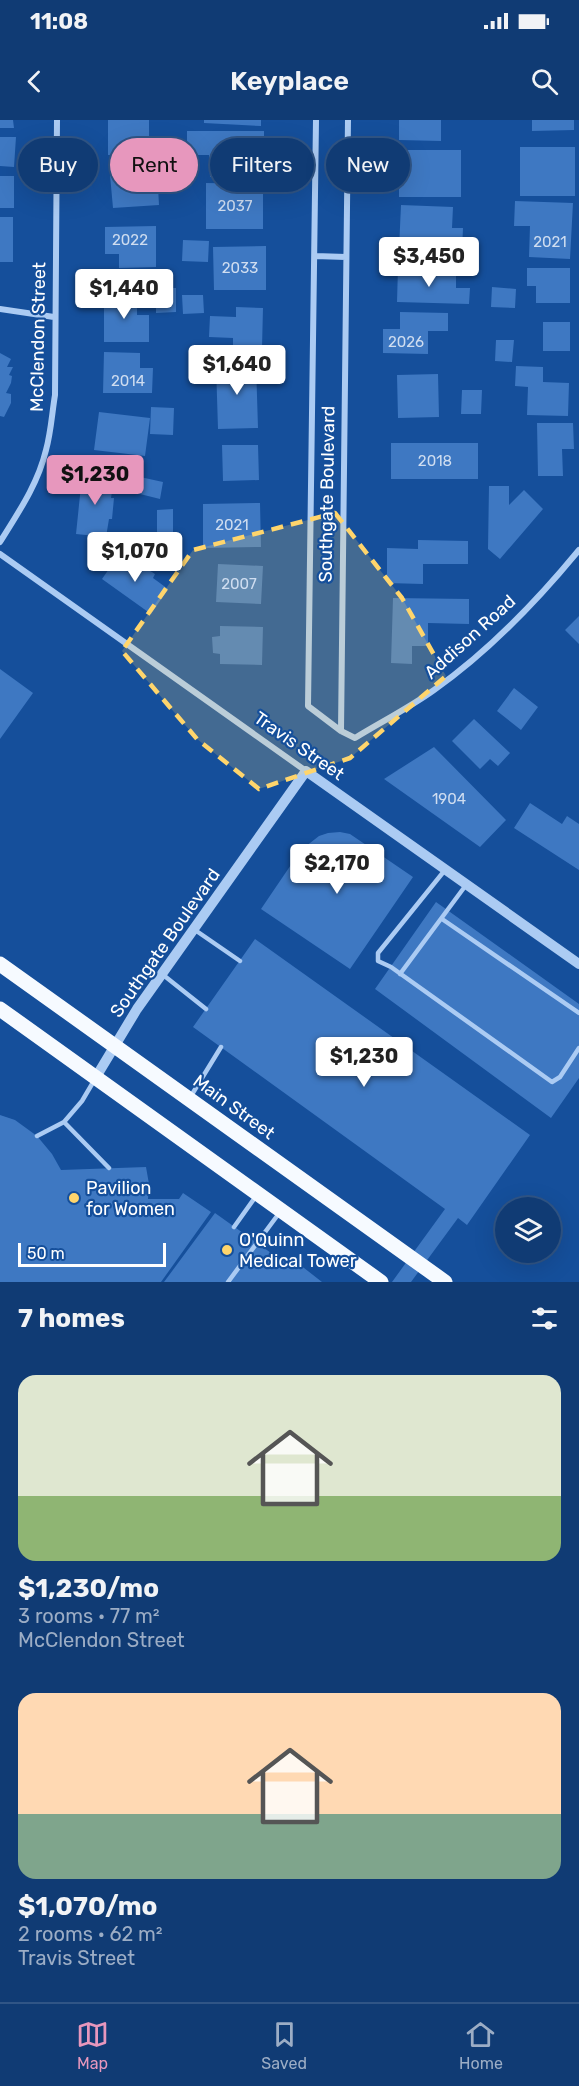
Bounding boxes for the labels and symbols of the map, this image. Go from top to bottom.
house number: 2037 [217,197,253,215]
house number: 2022 [112,231,148,249]
house number: 2021 [533,233,567,251]
pin: $3,450 [380,237,478,288]
house number: 2033 [222,259,258,277]
street label: McClendon Street [26,262,50,412]
pin: $1,440 [75,269,173,320]
house number: 2026 [388,333,424,351]
pin: $1,640 [188,345,286,396]
house number: 2014 [111,372,145,390]
street label: Southgate Boulevard [314,405,340,583]
house number: 2018 [418,452,452,470]
pin: $1,230 [46,455,144,506]
house number: 2021 [215,516,249,534]
pin: $1,070 [86,532,184,583]
house number: 2007 [221,575,257,593]
street label: Addison Road [420,590,520,684]
street label: Travis Street [250,707,348,785]
house number: 1904 [432,790,466,808]
pin: $2,170 [288,844,386,895]
street label: Southgate Boulevard [105,864,225,1022]
pin: $1,230 [315,1037,413,1088]
street label: Main Street [189,1070,279,1144]
place label: Pavilion for Women [86,1177,175,1220]
marker: Pavilion for Women [67,1191,81,1205]
place label: O'Quinn Medical Tower [239,1229,357,1272]
scale bar [18,1240,166,1268]
marker: O'Quinn Medical Tower [220,1243,234,1257]

